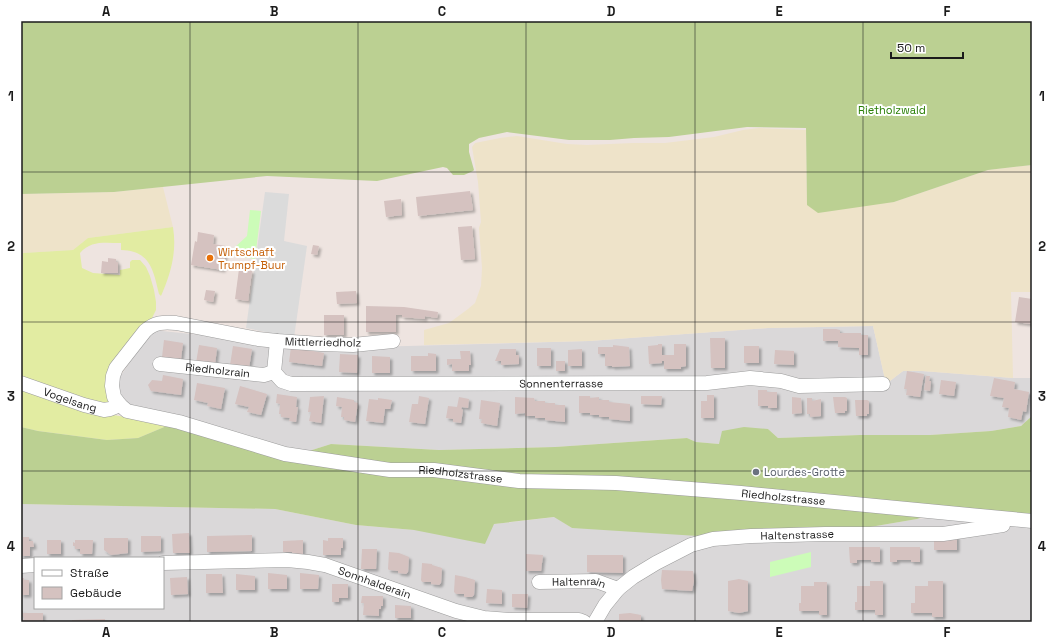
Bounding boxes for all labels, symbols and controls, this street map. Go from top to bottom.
text: A [102,3,111,20]
text: B [270,3,279,20]
text: C [438,3,446,20]
text: D [607,3,616,20]
text: E [775,3,783,20]
text: F [944,3,951,20]
scale bar [891,34,963,60]
text: 50 m [897,40,925,56]
text: 1 [8,88,14,105]
text: 1 [1039,88,1045,105]
park label: Rietholzwald [858,103,926,117]
text: 2 [7,238,15,255]
text: 2 [1038,238,1046,255]
place label: Wirtschaft Trumpf-Buur [218,245,285,272]
marker: Wirtschaft Trumpf-Buur [205,253,215,263]
street label: Mittlerriedholz [285,334,362,350]
street label: Riedholzrain [185,360,251,380]
street label: Sonnenterrasse [519,376,603,390]
street label: Vogelsang [42,384,98,415]
text: 3 [7,388,15,405]
text: 3 [1038,388,1046,405]
street label: Riedholzstrasse [419,463,503,486]
place label: Lourdes-Grotte [764,465,845,479]
marker: Lourdes-Grotte [751,467,761,477]
street label: Riedholzstrasse [741,486,826,508]
street label: Haltenstrasse [760,527,834,543]
text: 4 [7,538,15,555]
text: 4 [1038,538,1046,555]
legend [34,557,164,609]
street label: Sonnhalderain [336,563,413,602]
text: Straße [70,565,109,581]
street label: Haltenrain [552,574,608,591]
text: Gebäude [70,585,122,601]
text: A [102,624,111,641]
text: B [270,624,279,641]
text: C [438,624,446,641]
text: D [607,624,616,641]
text: E [775,624,783,641]
text: F [944,624,951,641]

